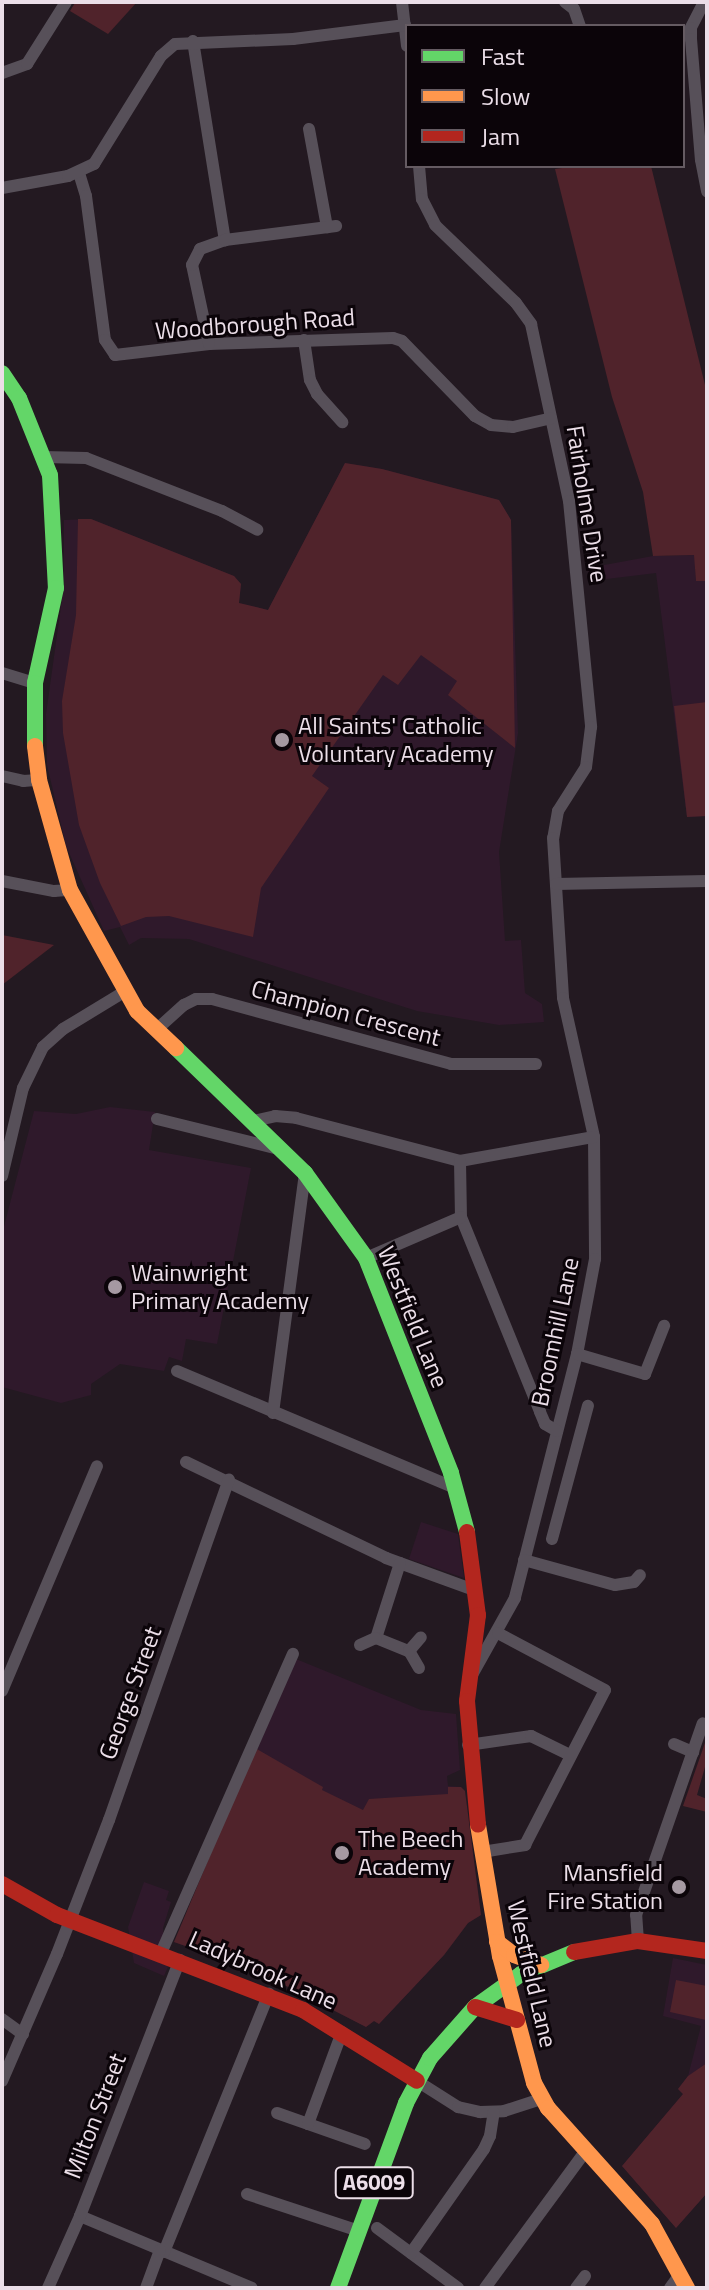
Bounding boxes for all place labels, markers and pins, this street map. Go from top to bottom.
place label: All Saints' Catholic Voluntary Academy [298,712,494,768]
marker: All Saints' Catholic Voluntary Academy [273,731,291,749]
place label: Wainwright Primary Academy [131,1259,309,1315]
marker: Wainwright Primary Academy [106,1278,124,1296]
place label: The Beech Academy [358,1825,463,1881]
marker: The Beech Academy [333,1844,351,1862]
place label: Mansfield Fire Station [547,1859,663,1915]
marker: Mansfield Fire Station [670,1878,688,1896]

